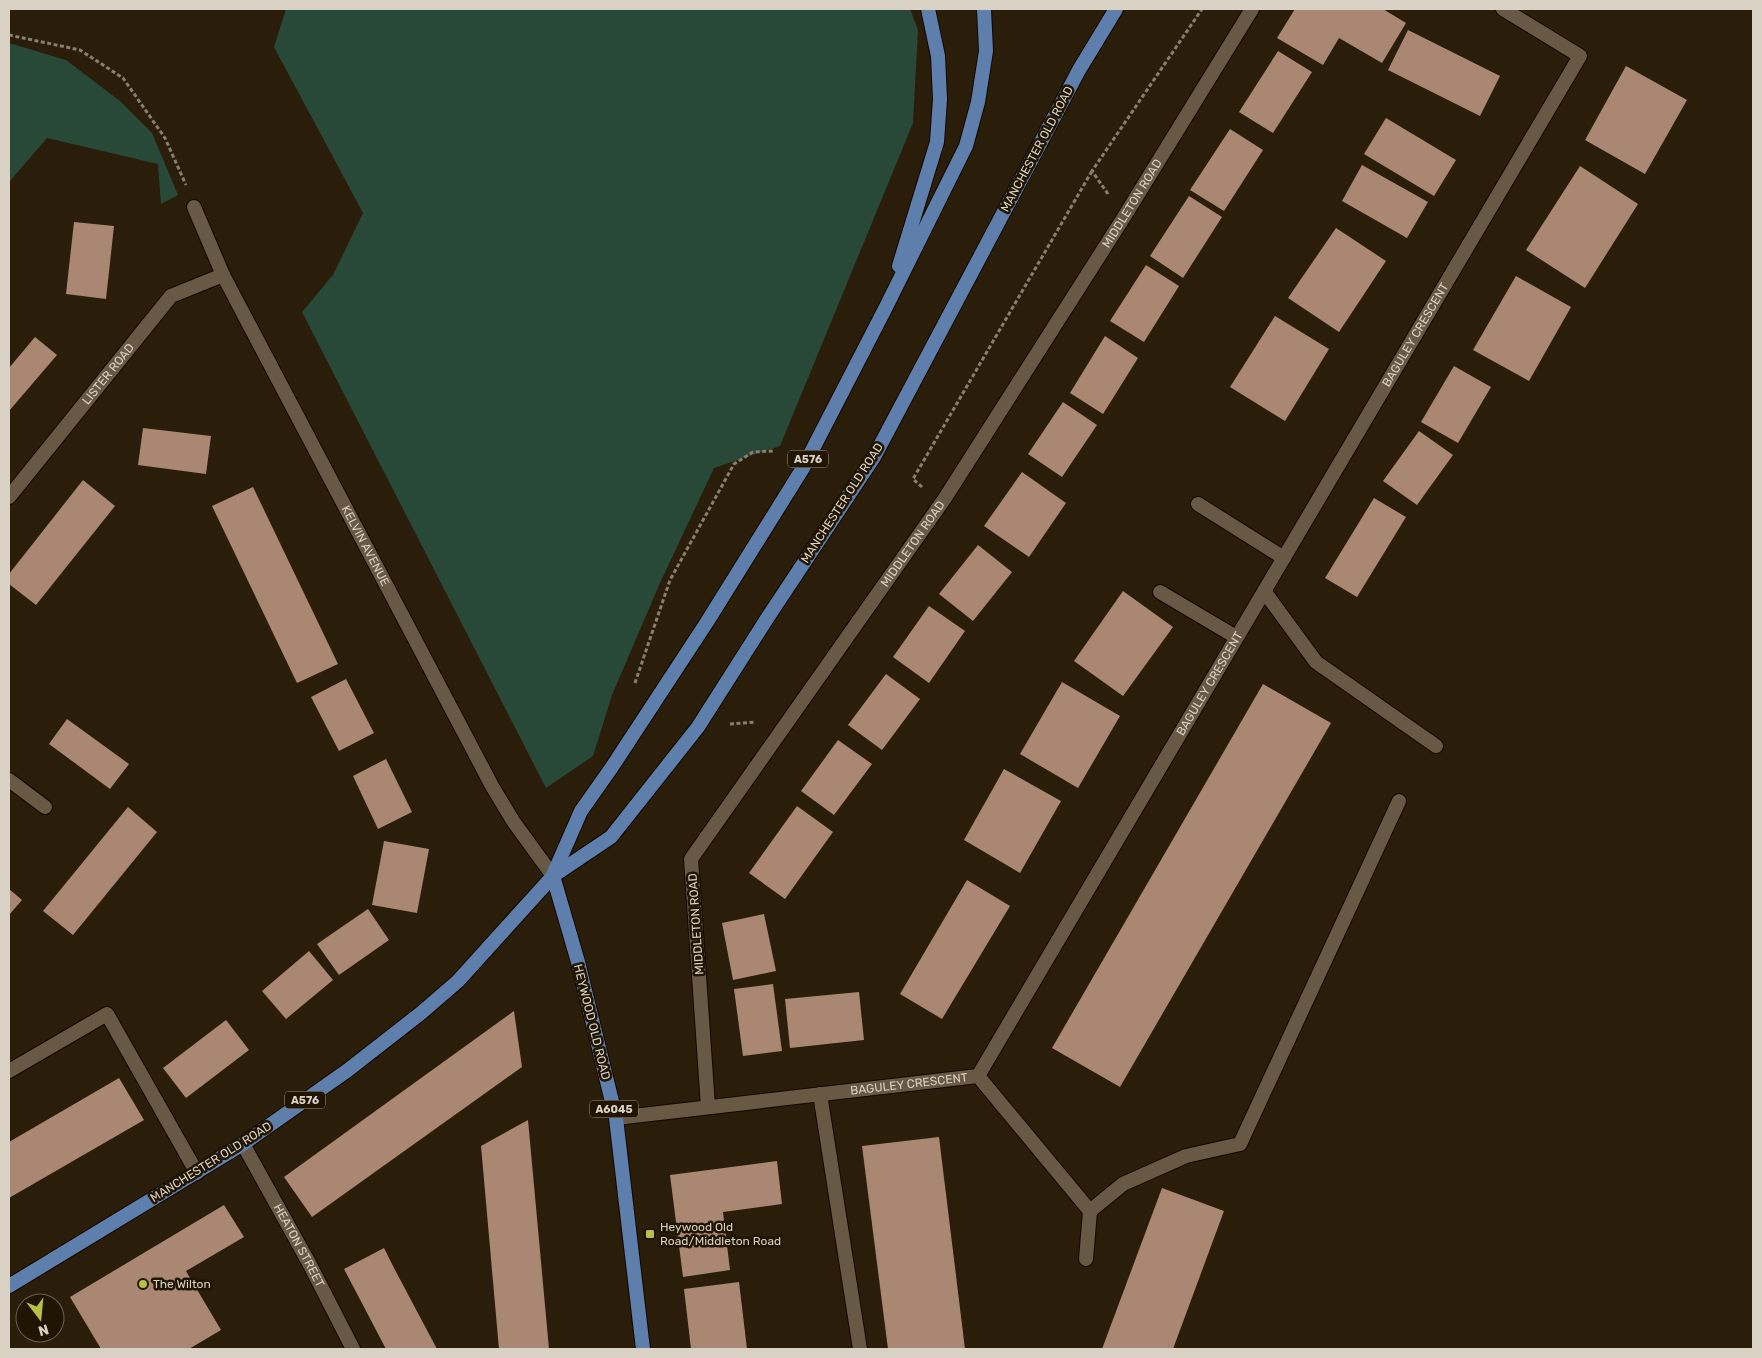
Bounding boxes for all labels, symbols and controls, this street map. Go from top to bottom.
street label: MANCHESTER OLD ROAD [998,84,1076,214]
street label: MIDDLETON ROAD [1099,156,1165,250]
street label: BAGULEY CRESCENT [1379,280,1451,389]
street label: LISTER ROAD [79,341,137,407]
street label: MANCHESTER OLD ROAD [798,440,886,566]
road number: A576 [788,450,828,468]
street label: MIDDLETON ROAD [878,498,948,589]
street label: KELVIN AVENUE [339,503,392,588]
street label: BAGULEY CRESCENT [1174,629,1246,738]
street label: MIDDLETON ROAD [685,873,707,975]
street label: HEYWOOD OLD ROAD [571,963,613,1081]
street label: BAGULEY CRESCENT [850,1070,969,1098]
road number: A576 [285,1092,325,1108]
road number: A6045 [590,1100,638,1118]
street label: MANCHESTER OLD ROAD [148,1119,274,1205]
street label: HEATON STREET [271,1201,327,1290]
place label: Heywood Old Road/Middleton Road [660,1220,781,1248]
marker: Heywood Old Road/Middleton Road [644,1228,656,1240]
place label: The Wilton [153,1277,211,1291]
marker: The Wilton [137,1278,149,1290]
north arrow [15,1293,65,1343]
text: N [36,1320,51,1340]

